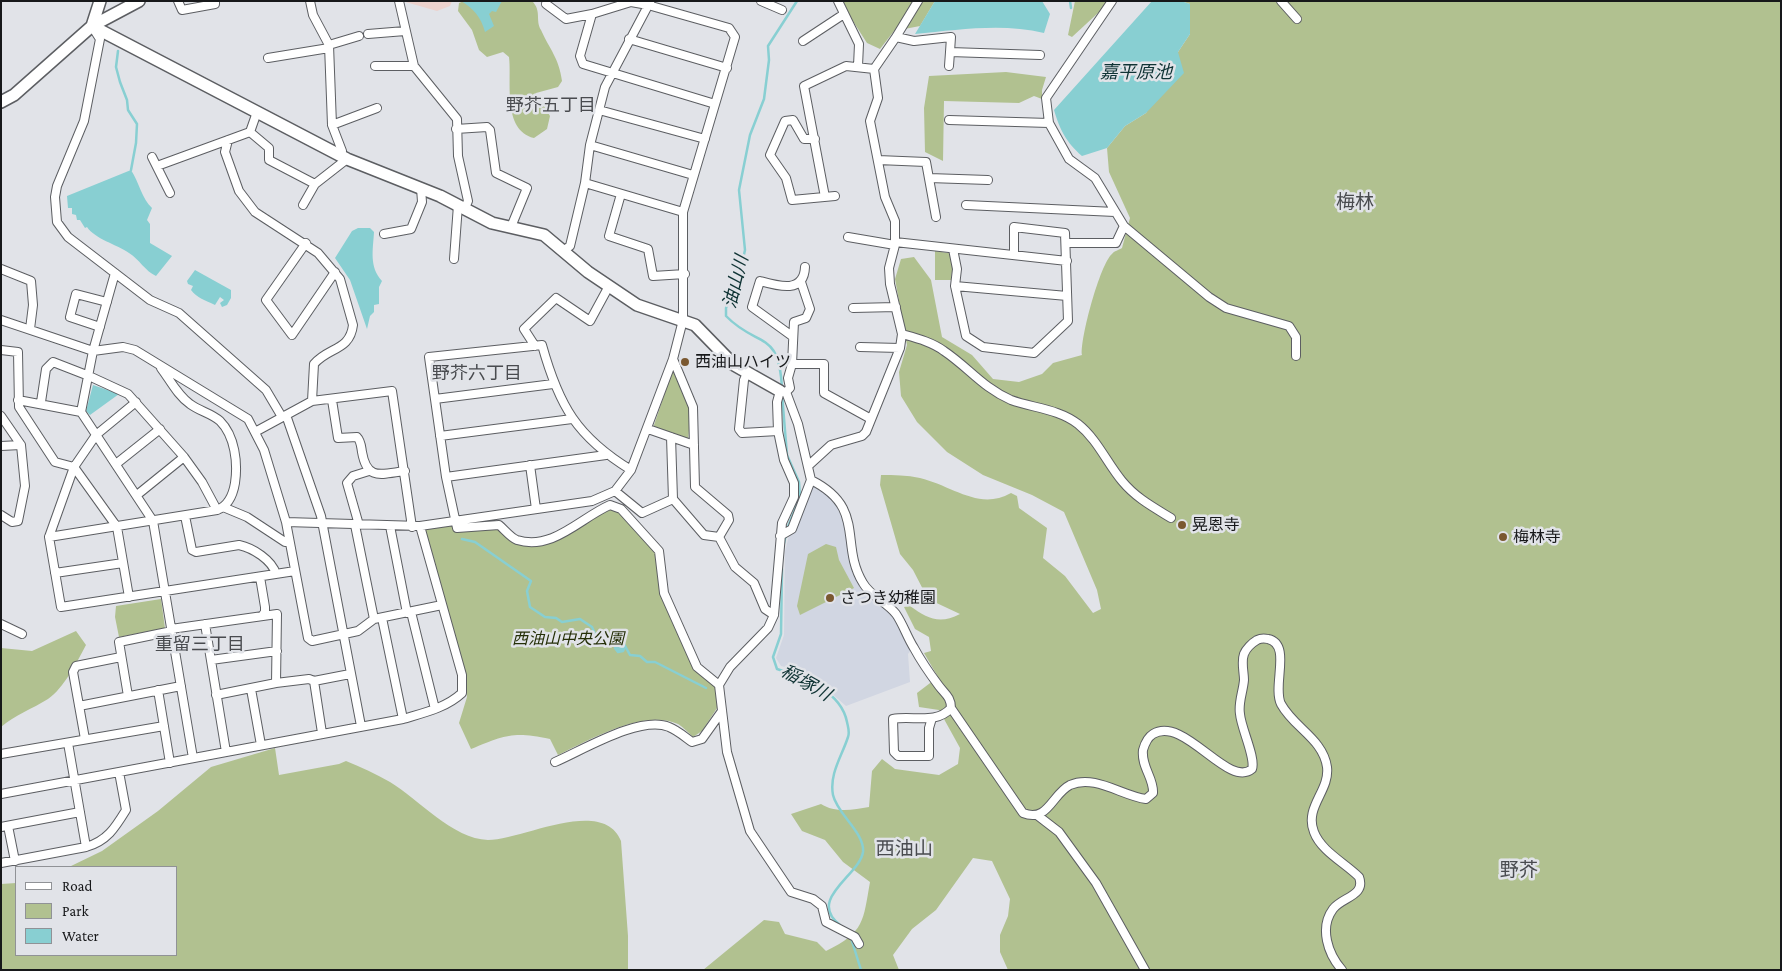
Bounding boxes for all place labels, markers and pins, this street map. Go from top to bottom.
place label: 西油山ハイツ [695,352,791,372]
marker: 西油山ハイツ [679,356,691,368]
place label: 晃恩寺 [1192,515,1240,535]
marker: 晃恩寺 [1176,519,1188,531]
place label: 梅林寺 [1513,527,1561,547]
marker: 梅林寺 [1497,531,1509,543]
place label: さつき幼稚園 [840,588,936,608]
marker: さつき幼稚園 [824,592,836,604]

